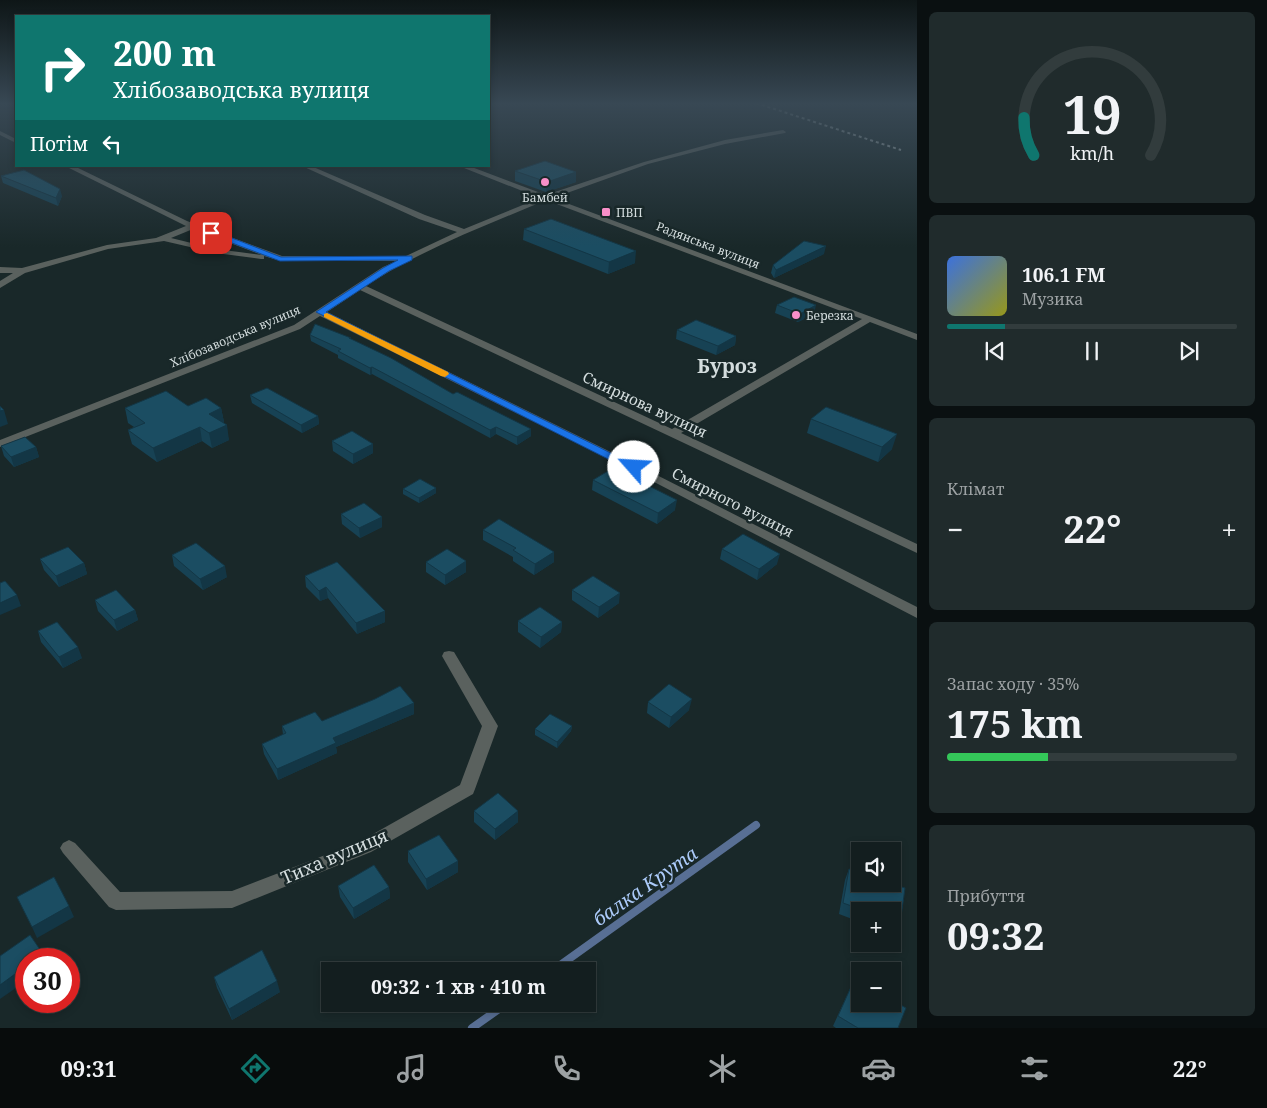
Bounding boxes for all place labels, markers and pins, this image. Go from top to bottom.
marker: Бамбей [539,176,551,188]
place label: Бамбей [522,189,568,206]
place label: ПВП [616,204,643,221]
marker: ПВП [600,206,612,218]
pin [190,212,232,254]
place label: Березка [806,307,854,324]
marker: Березка [790,309,802,321]

